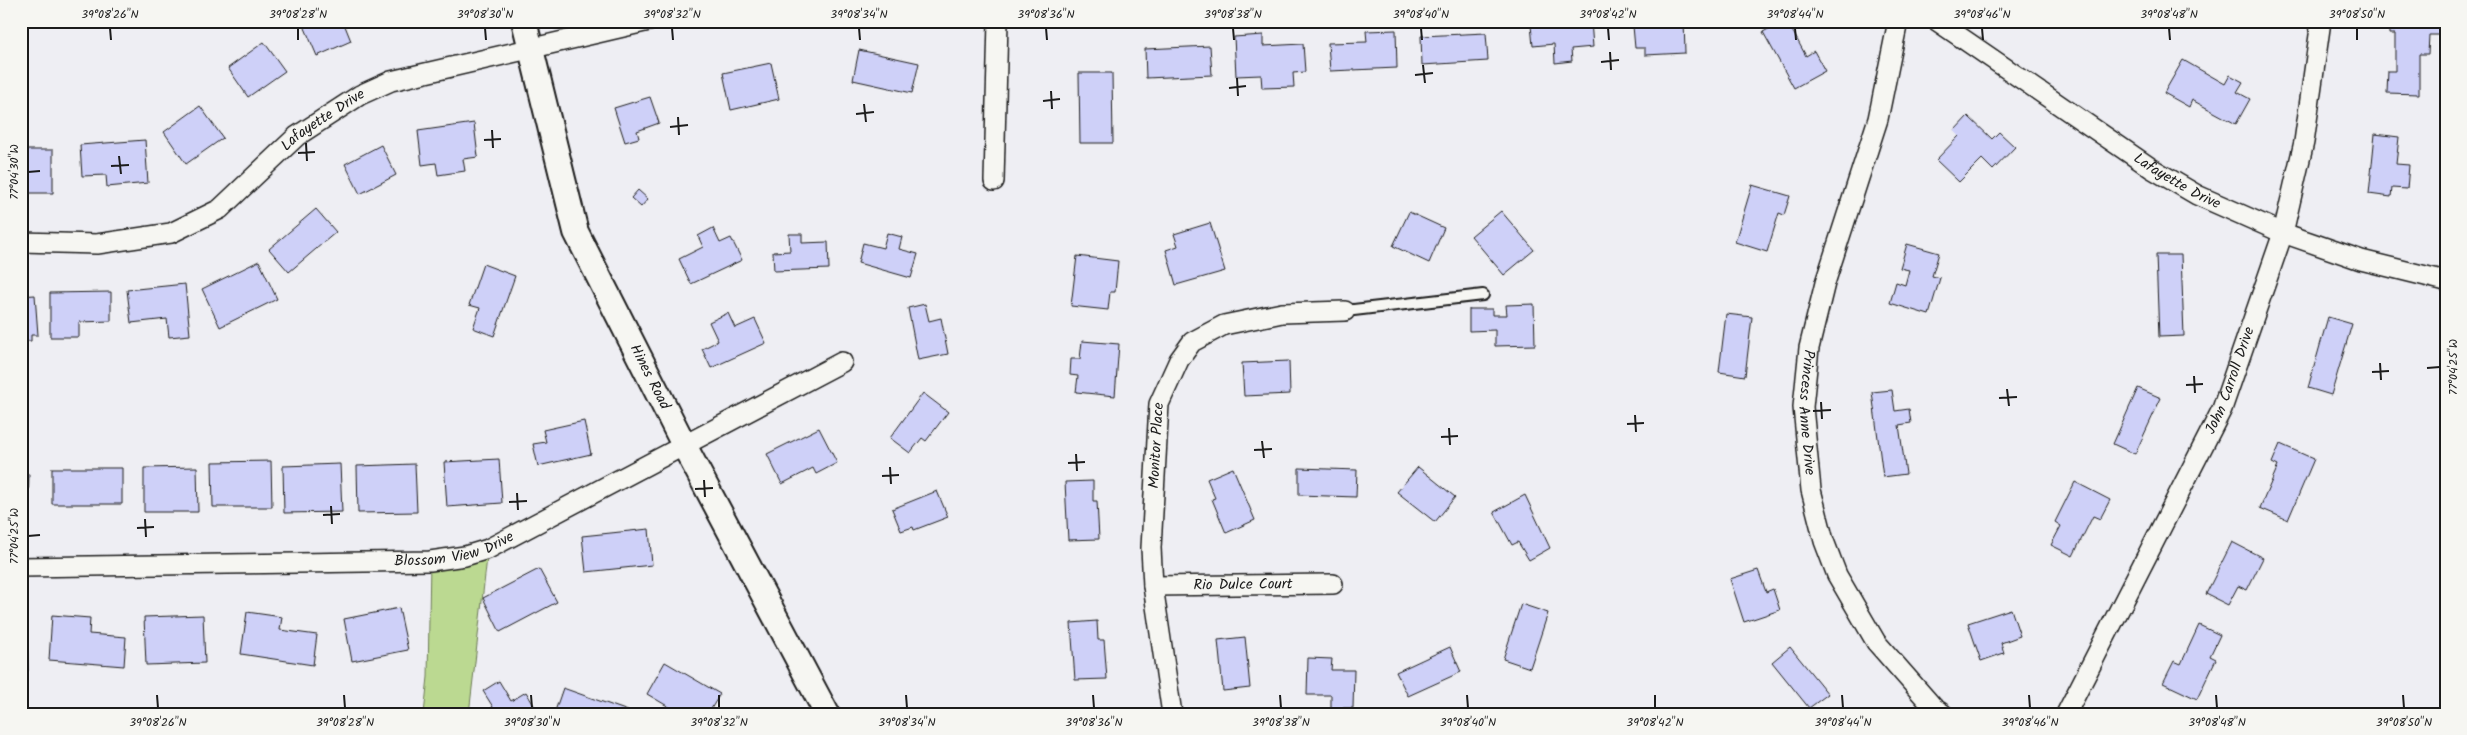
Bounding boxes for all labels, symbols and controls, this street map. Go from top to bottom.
text: 39°08'26"N [81,5,139,24]
text: 39°08'28"N [269,5,327,24]
text: 39°08'30"N [457,5,513,24]
text: 39°08'32"N [643,5,701,24]
text: 39°08'34"N [830,5,888,24]
text: 39°08'36"N [1017,5,1075,24]
text: 39°08'38"N [1204,5,1262,24]
text: 39°08'40"N [1393,5,1449,24]
text: 39°08'42"N [1579,5,1637,24]
text: 39°08'44"N [1766,5,1824,24]
text: 39°08'46"N [1953,5,2011,24]
text: 39°08'48"N [2140,5,2198,24]
text: 39°08'50"N [2329,5,2385,24]
street label: Lafayette Drive [275,82,369,157]
text: 77°04'30"W [5,144,24,200]
street label: Lafayette Drive [2128,147,2225,216]
street label: John Carroll Drive [2199,323,2262,439]
text: 77°04'25"W [2444,339,2463,395]
street label: Hines Road [623,340,677,415]
street label: Princess Anne Drive [1791,348,1822,477]
street label: Monitor Place [1142,402,1171,489]
text: 77°04'25"W [5,508,24,564]
street label: Blossom View Drive [394,525,519,574]
street label: Rio Dulce Court [1193,572,1293,598]
text: 39°08'26"N [129,713,187,732]
text: 39°08'28"N [316,713,374,732]
text: 39°08'30"N [504,713,560,732]
text: 39°08'32"N [690,713,748,732]
text: 39°08'34"N [878,713,936,732]
text: 39°08'36"N [1065,713,1123,732]
text: 39°08'38"N [1252,713,1310,732]
text: 39°08'40"N [1440,713,1496,732]
text: 39°08'42"N [1626,713,1684,732]
text: 39°08'44"N [1814,713,1872,732]
text: 39°08'46"N [2001,713,2059,732]
text: 39°08'48"N [2188,713,2246,732]
text: 39°08'50"N [2376,713,2432,732]

